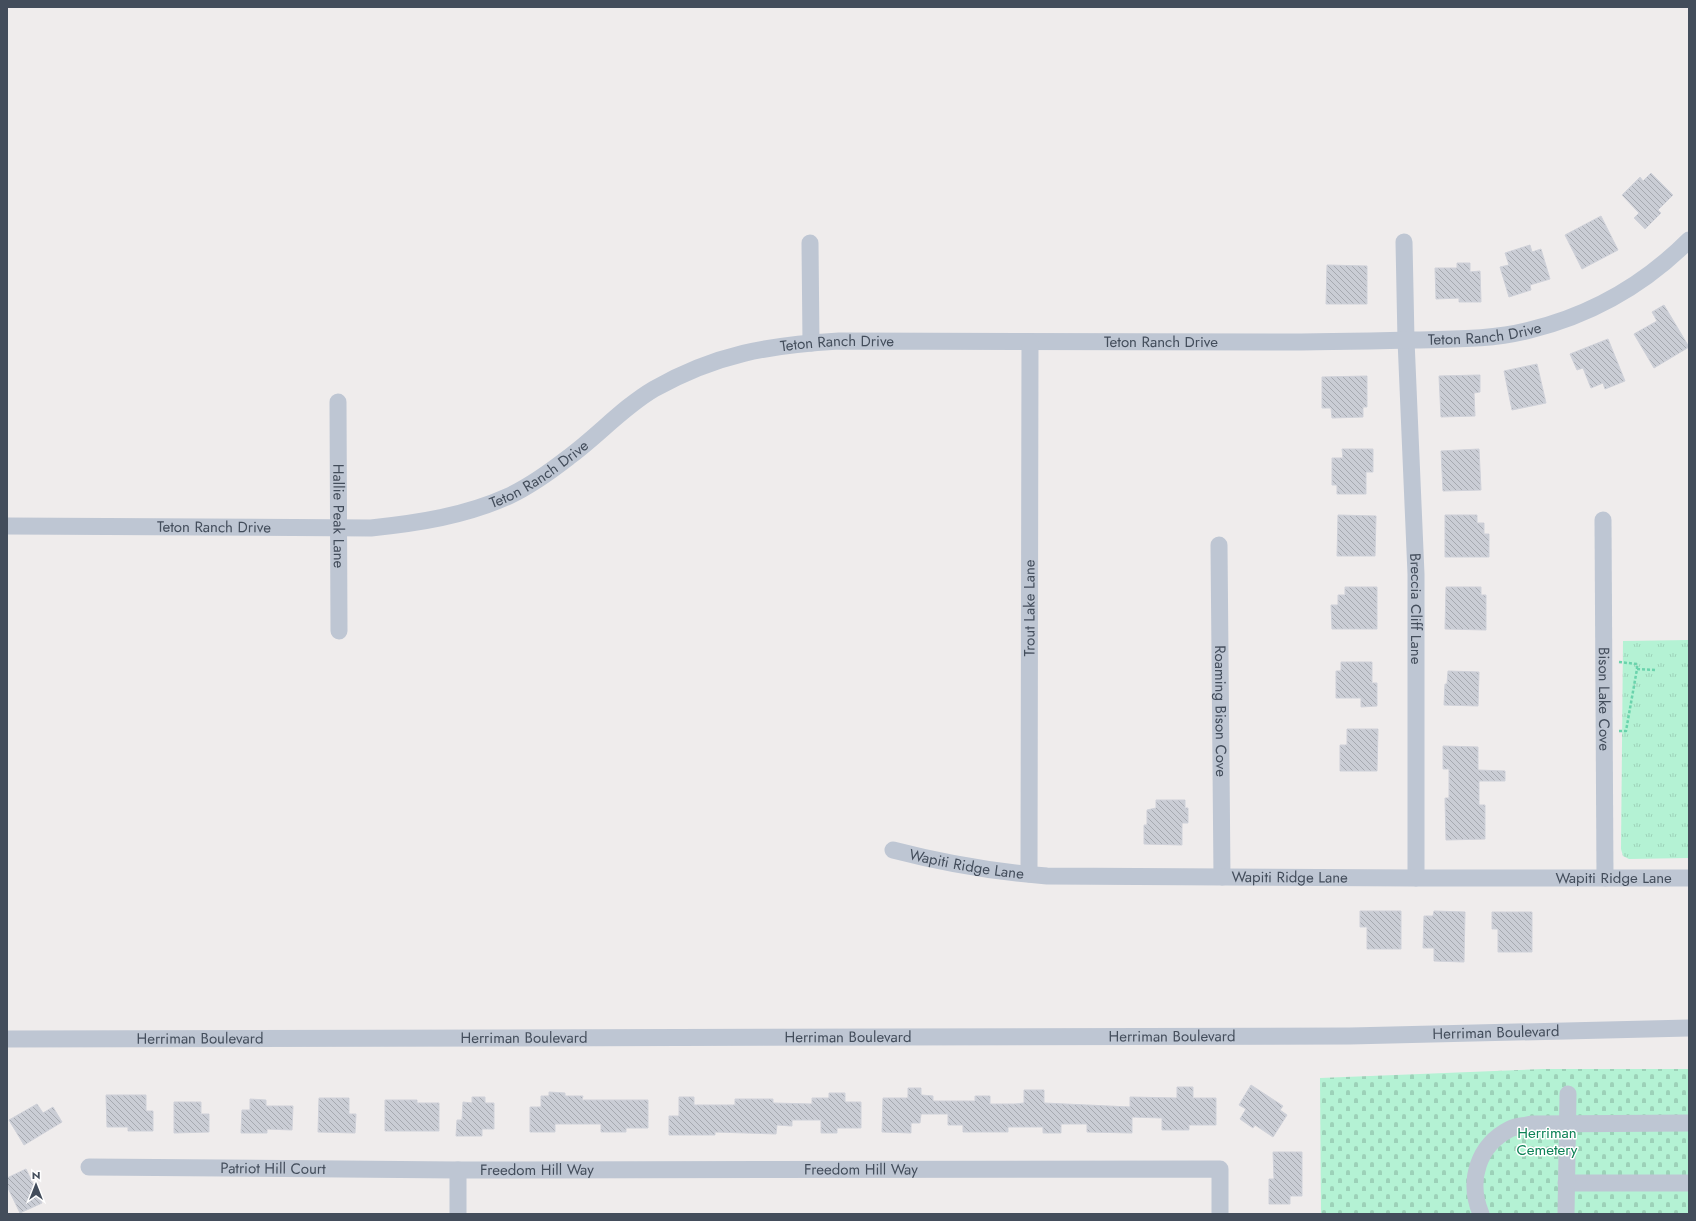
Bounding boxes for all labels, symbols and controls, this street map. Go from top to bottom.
street label: Teton Ranch Drive [1428,316,1544,351]
street label: Teton Ranch Drive [779,330,894,357]
street label: Teton Ranch Drive [1104,331,1218,353]
street label: Teton Ranch Drive [486,435,594,514]
street label: Hallie Peak Lane [327,464,350,569]
street label: Teton Ranch Drive [157,516,271,538]
street label: Breccia Cliff Lane [1404,553,1427,665]
street label: Trout Lake Lane [1018,559,1041,657]
street label: Roaming Bison Cove [1209,645,1232,777]
street label: Bison Lake Cove [1593,647,1615,751]
street label: Wapiti Ridge Lane [907,843,1025,885]
street label: Wapiti Ridge Lane [1231,866,1348,889]
street label: Wapiti Ridge Lane [1555,867,1672,889]
street label: Herriman Boulevard [1432,1020,1560,1045]
street label: Herriman Boulevard [1108,1025,1236,1048]
street label: Herriman Boulevard [784,1026,912,1048]
street label: Herriman Boulevard [136,1027,264,1050]
street label: Herriman Boulevard [460,1027,588,1049]
park label: Herriman Cemetery [1517,1122,1578,1161]
street label: Patriot Hill Court [220,1157,326,1180]
street label: Freedom Hill Way [804,1158,918,1181]
street label: Freedom Hill Way [480,1159,594,1181]
north arrow [16,1165,56,1205]
text: N [32,1167,40,1183]

